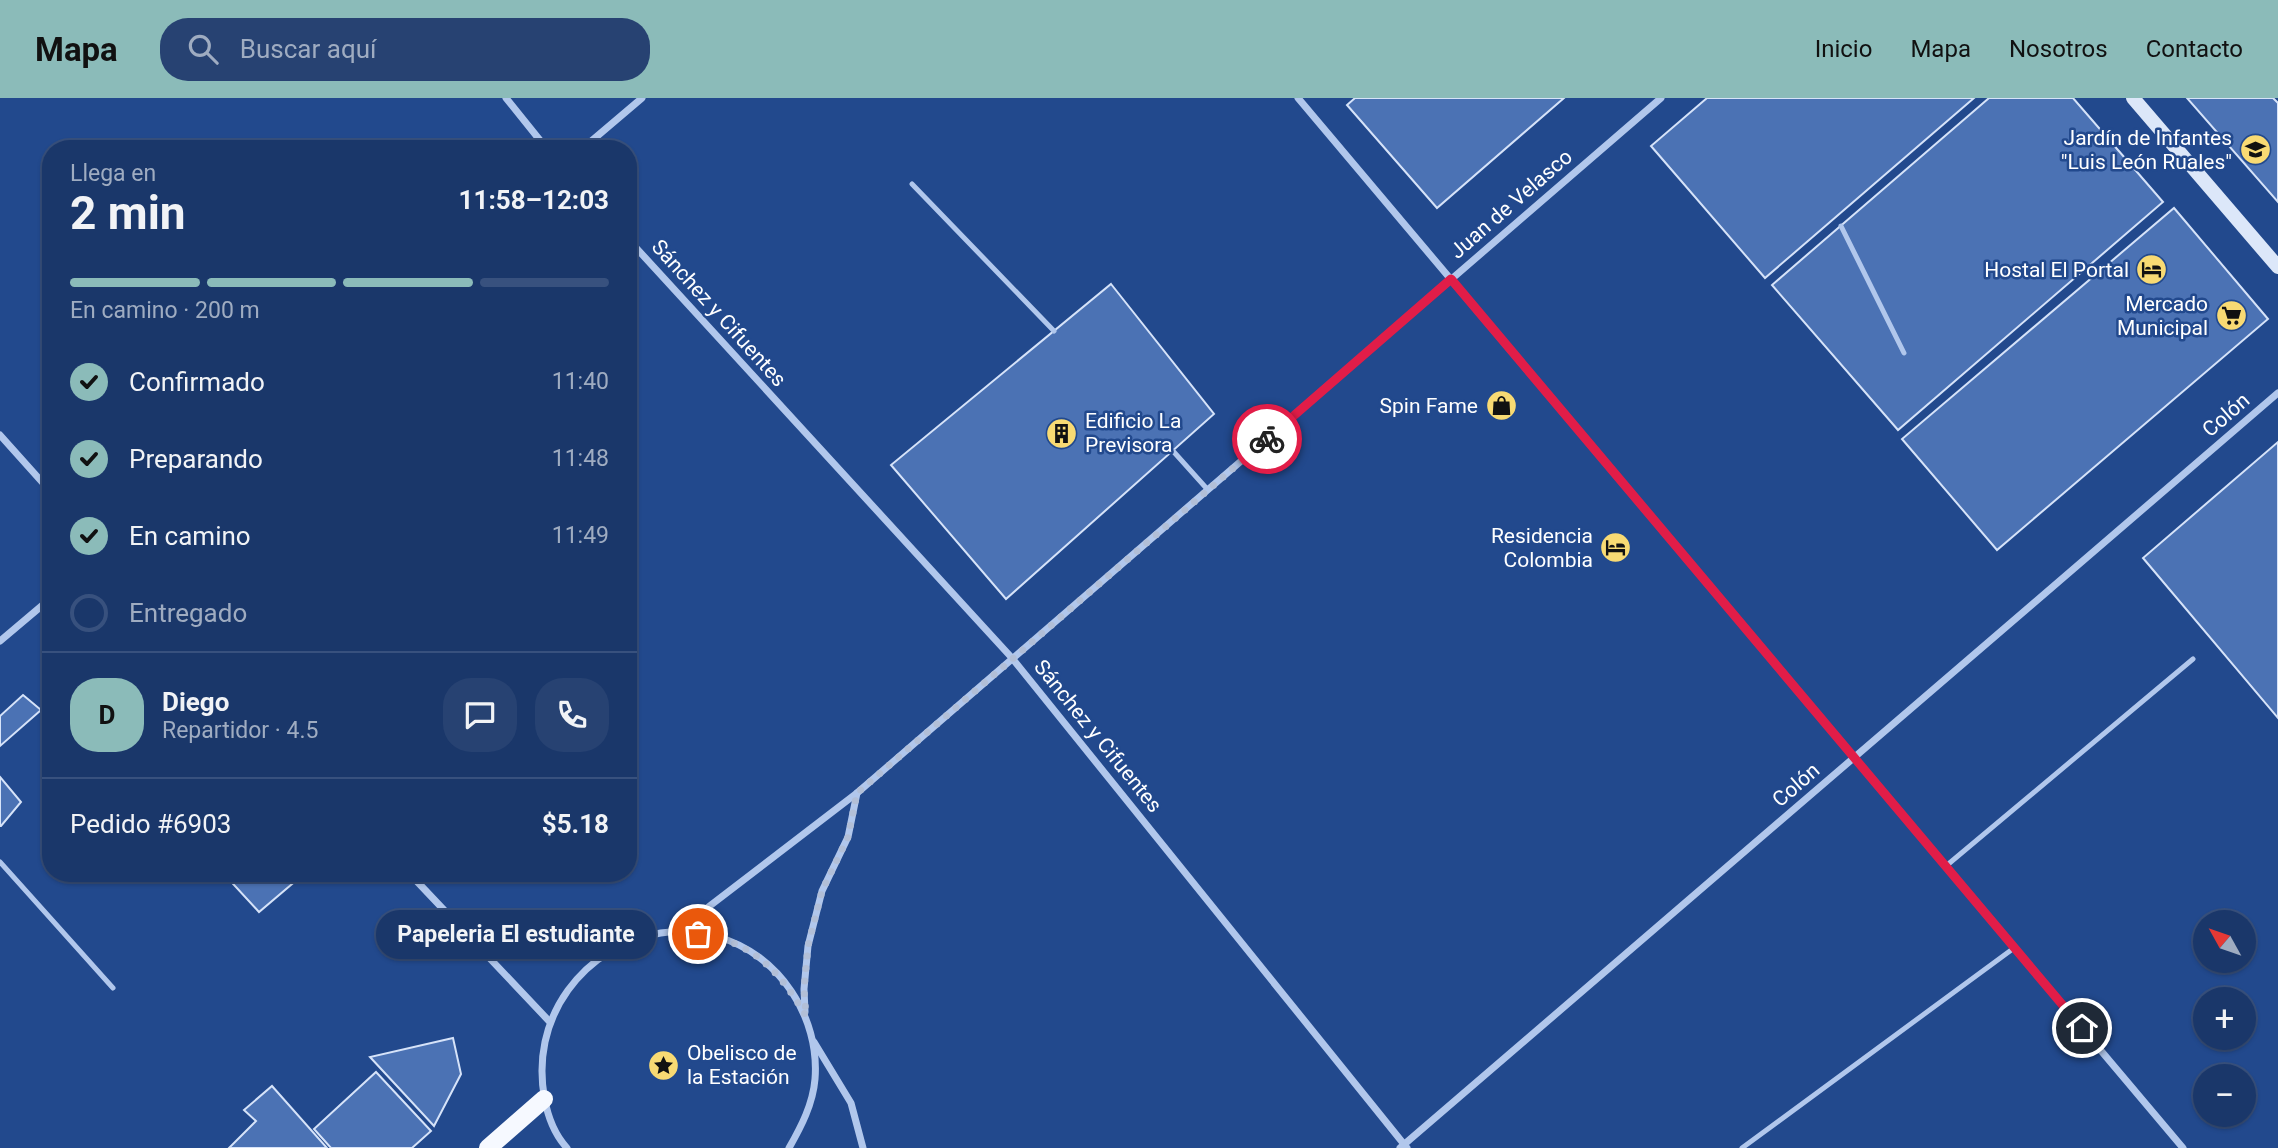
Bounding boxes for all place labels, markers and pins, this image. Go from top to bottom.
place label: Jardín de Infantes "Luis León Ruales" [2061,126,2232,174]
school or university icon: Jardín de Infantes "Luis León Ruales" [2238,133,2272,167]
hotel icon: Hostal El Portal [2135,253,2169,287]
place label: Hostal El Portal [1984,258,2129,282]
place label: Mercado Municipal [2117,292,2208,340]
supermarket icon: Mercado Municipal [2214,299,2248,333]
shop icon: Spin Fame [1484,389,1518,423]
place label: Spin Fame [1380,394,1478,418]
place label: Edificio La Previsora [1085,409,1181,457]
building icon: Edificio La Previsora [1045,416,1079,450]
place label: Residencia Colombia [1491,524,1593,572]
hotel icon: Residencia Colombia [1599,531,1633,565]
pin [668,904,728,964]
callout: Papeleria El estudiante [376,910,656,958]
pin [2052,998,2112,1058]
place label: Obelisco de la Estación [687,1041,797,1089]
place icon: Obelisco de la Estación [647,1048,681,1082]

